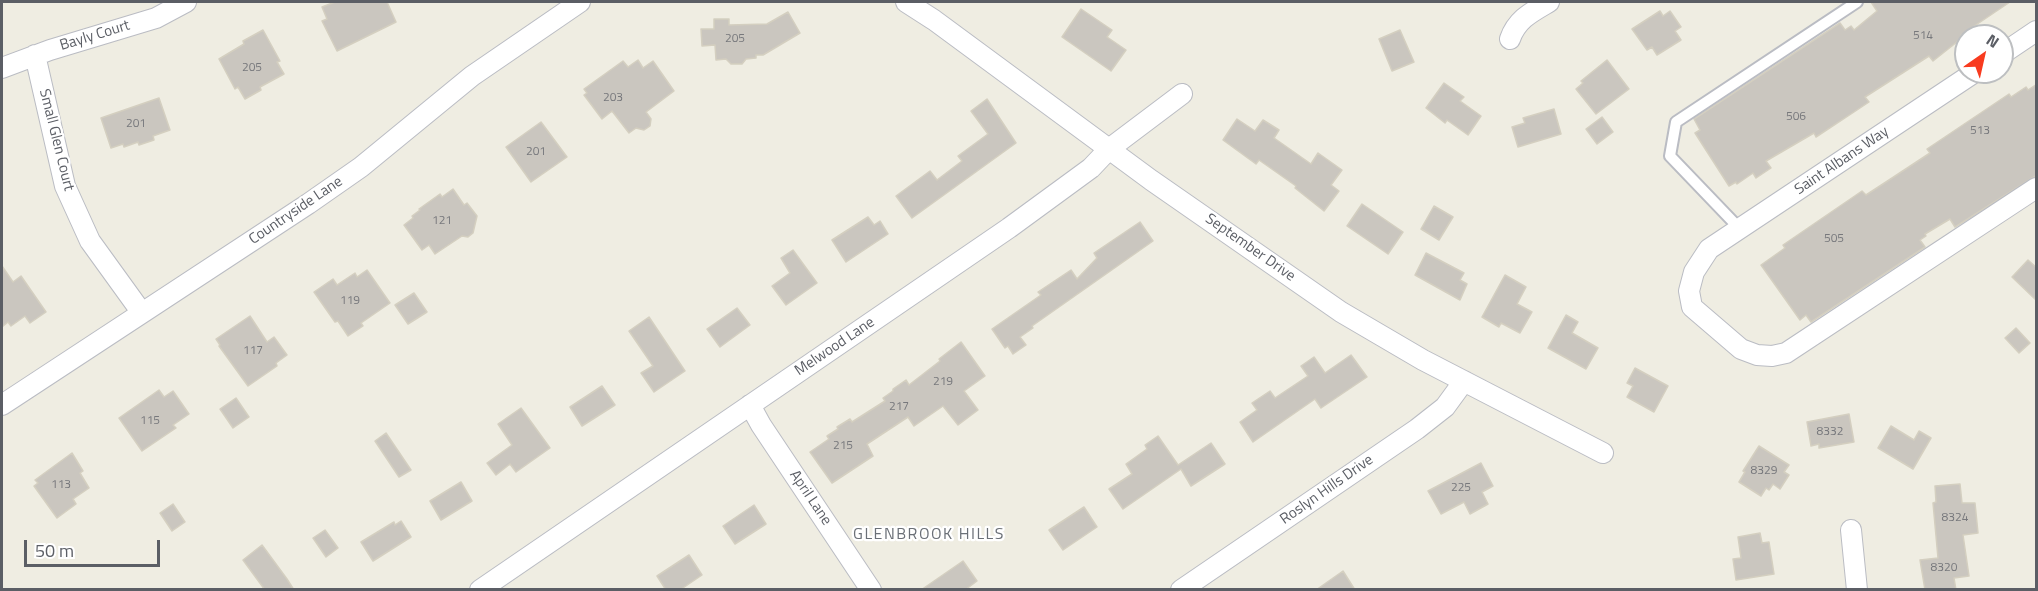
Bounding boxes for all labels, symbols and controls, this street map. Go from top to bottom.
street label: Bayly Court [58,17,132,55]
north arrow [1954,24,2014,84]
text: N [1982,28,2004,54]
house number: 514 [1913,29,1933,43]
house number: 205 [725,32,745,46]
house number: 205 [242,61,262,75]
street label: Small Glen Court [35,87,77,193]
house number: 203 [603,91,623,105]
house number: 506 [1786,110,1806,124]
house number: 201 [126,117,146,131]
street label: Saint Albans Way [1792,123,1892,199]
house number: 513 [1970,124,1990,138]
house number: 201 [526,145,546,159]
street label: Countryside Lane [246,173,346,249]
street label: September Drive [1202,210,1298,286]
house number: 121 [432,214,452,228]
house number: 505 [1824,232,1844,246]
house number: 119 [340,294,360,308]
street label: Melwood Lane [792,314,878,380]
house number: 117 [243,344,263,358]
house number: 219 [933,375,953,389]
house number: 217 [889,400,909,414]
house number: 115 [140,414,160,428]
house number: 8332 [1817,425,1843,439]
house number: 215 [833,439,853,453]
street label: Roslyn Hills Drive [1277,451,1377,529]
house number: 8329 [1751,464,1777,478]
street label: April Lane [785,467,835,529]
house number: 113 [51,478,71,492]
house number: 225 [1451,481,1471,495]
house number: 8324 [1942,511,1968,525]
district label: GLENBROOK HILLS [853,525,1005,545]
scale bar [27,528,164,566]
text: 50 m [35,537,74,564]
house number: 8320 [1931,561,1957,575]

